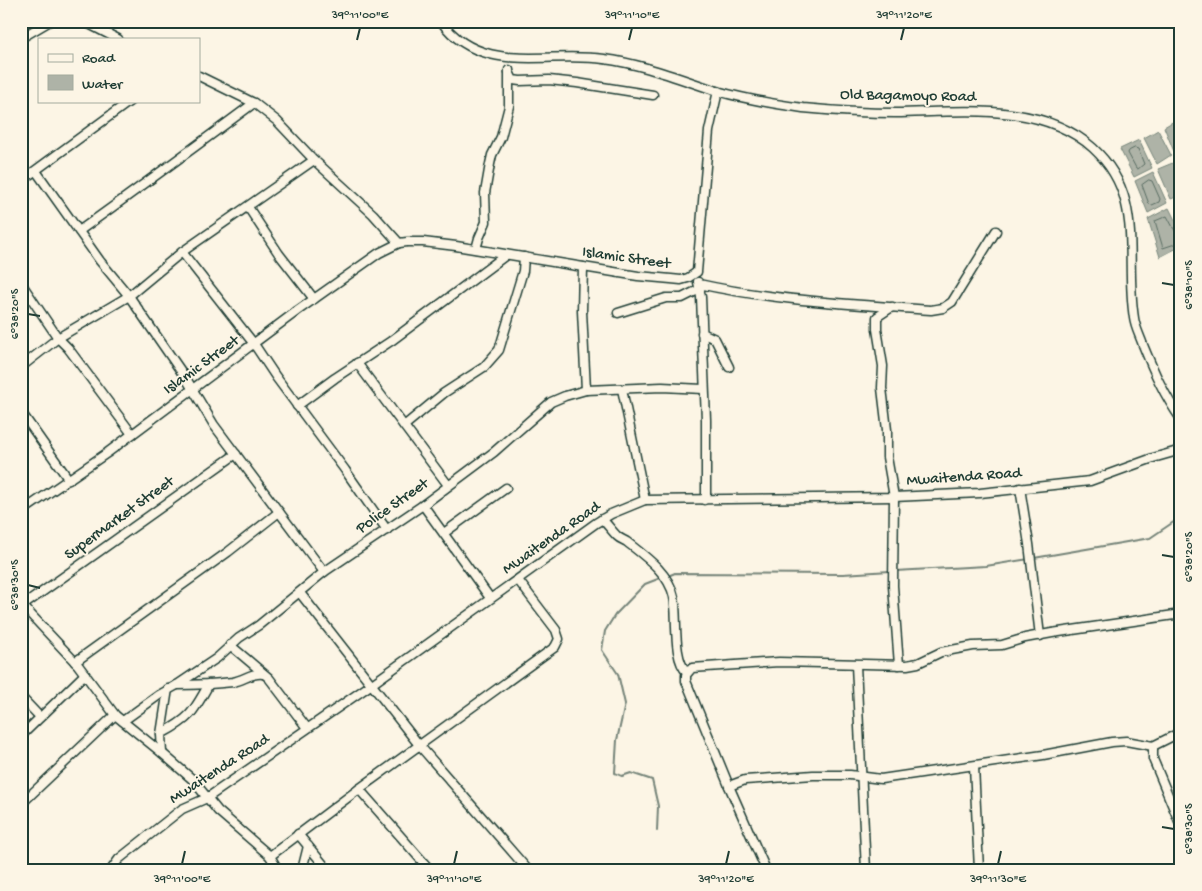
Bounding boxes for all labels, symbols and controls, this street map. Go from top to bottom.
text: 39°11'00"E [331,9,389,23]
text: 39°11'10"E [604,9,660,23]
text: 39°11'20"E [875,9,932,23]
legend [38,38,200,102]
text: Road [82,50,116,68]
text: Water [82,76,124,94]
street label: Old Bagamoyo Road [840,86,978,108]
street label: Islamic Street [581,243,673,275]
text: 6°38'10"S [1183,260,1197,310]
text: 6°38'20"S [9,288,23,339]
street label: Islamic Street [160,331,245,400]
street label: Mwaitenda Road [906,464,1024,491]
street label: SuperMarket Street [62,472,180,565]
street label: Police Street [352,474,434,540]
street label: Mwaitenda Road [499,497,606,580]
text: 6°38'20"S [1183,531,1197,582]
text: 6°38'30"S [9,559,23,610]
street label: Mwaitenda Road [167,730,275,809]
text: 6°38'30"S [1183,803,1197,854]
text: 39°11'00"E [153,873,211,887]
text: 39°11'10"E [426,873,482,887]
text: 39°11'20"E [697,873,754,887]
text: 39°11'30"E [969,873,1026,887]

